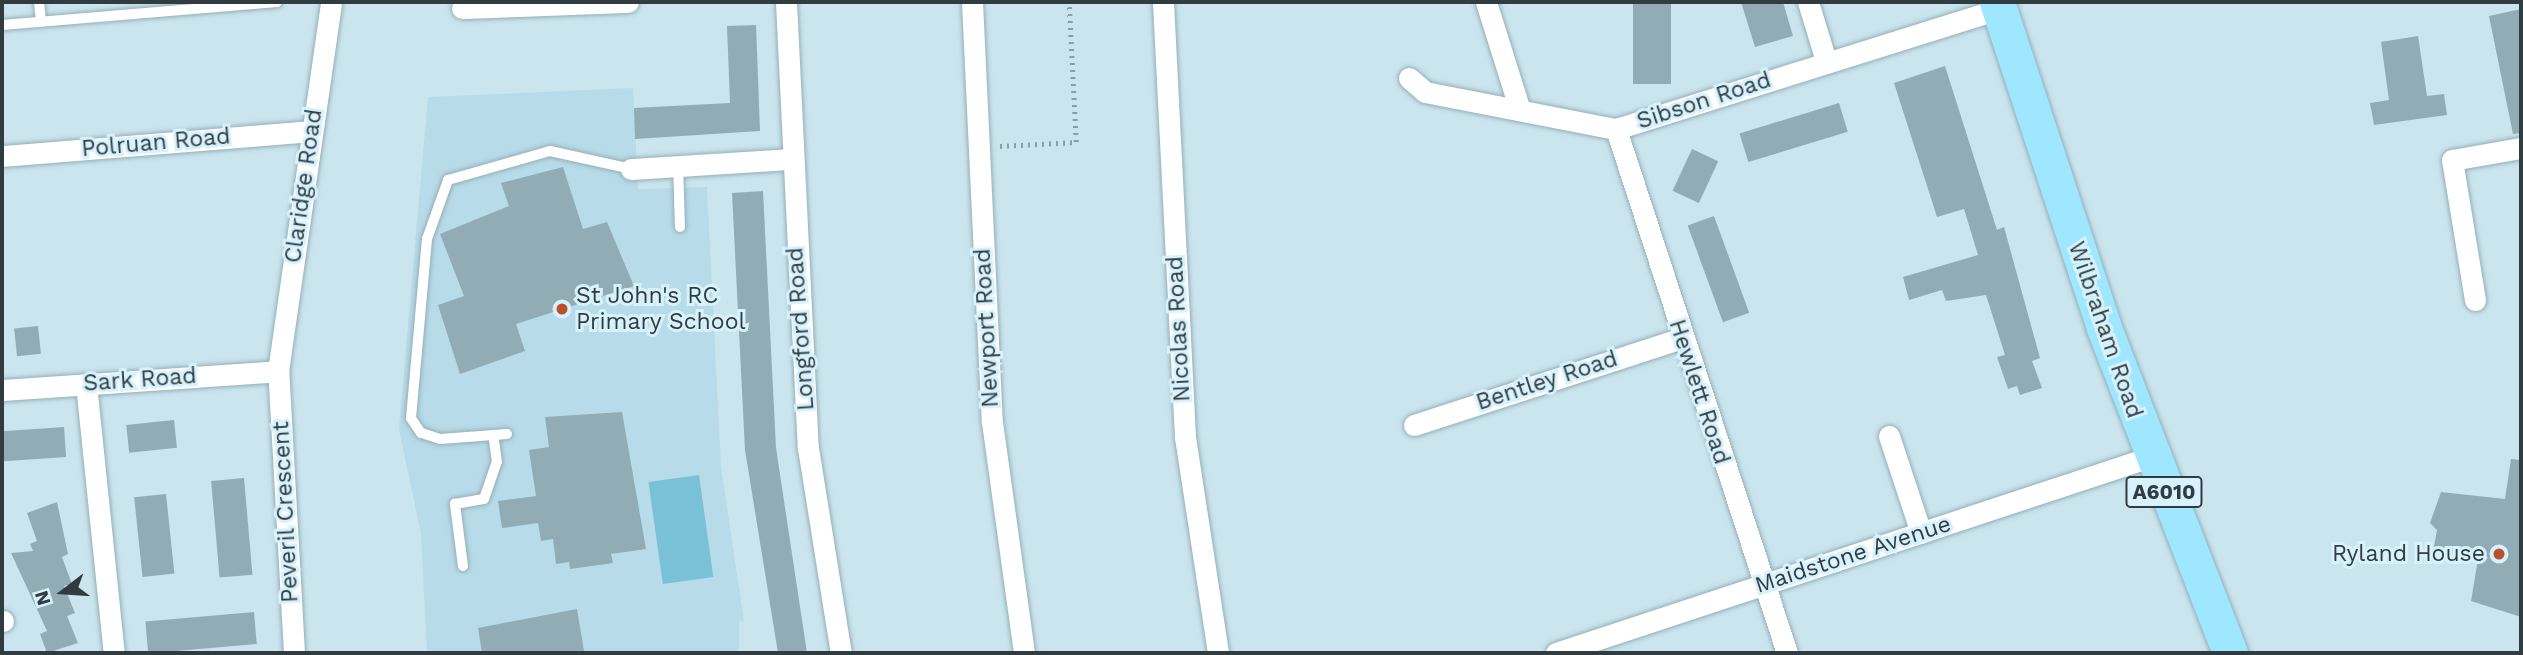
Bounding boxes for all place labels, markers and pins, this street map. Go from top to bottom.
place label: St John's RC Primary School [576,282,746,336]
marker: St John's RC Primary School [554,301,570,317]
place label: Ryland House [2332,540,2485,568]
marker: Ryland House [2491,546,2507,562]

